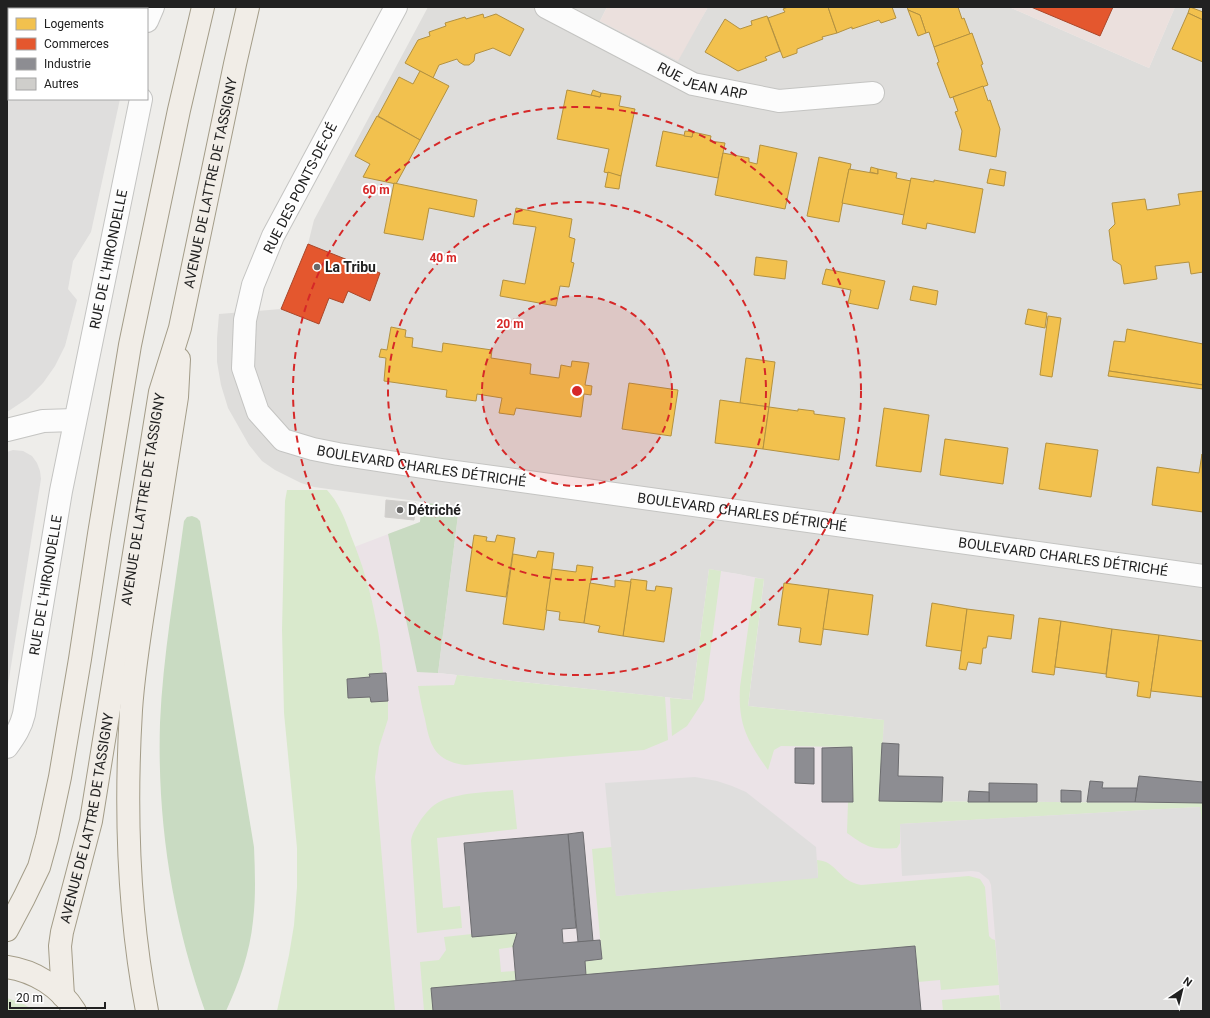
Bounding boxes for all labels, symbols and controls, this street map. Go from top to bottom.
legend [8,8,148,100]
text: Logements [44,17,104,31]
text: Commerces [44,37,109,51]
text: Industrie [44,57,91,71]
street label: RUE JEAN ARP [655,59,749,103]
street label: AVENUE DE LATTRE DE TASSIGNY [181,75,240,290]
text: Autres [44,77,79,91]
street label: RUE DES PONTS-DE-CÉ [259,119,340,256]
text: 60 m [362,183,390,197]
street label: RUE DE L'HIRONDELLE [86,188,130,330]
text: 40 m [429,251,457,265]
place label: La Tribu [325,259,376,275]
marker: La Tribu [312,262,322,272]
text: 20 m [496,317,524,331]
centre of rings [570,384,584,398]
street label: AVENUE DE LATTRE DE TASSIGNY [118,391,168,607]
street label: BOULEVARD CHARLES DÉTRICHÉ [316,442,527,490]
street label: BOULEVARD CHARLES DÉTRICHÉ [636,489,848,534]
place label: Détriché [408,502,461,518]
marker: Détriché [395,505,405,515]
street label: RUE DE L'HIRONDELLE [26,514,65,657]
street label: BOULEVARD CHARLES DÉTRICHÉ [957,534,1169,579]
street label: AVENUE DE LATTRE DE TASSIGNY [57,711,116,925]
north arrow [1162,970,1202,1010]
text: N [1181,975,1195,990]
scale bar [10,984,105,1010]
text: 20 m [16,991,43,1005]

